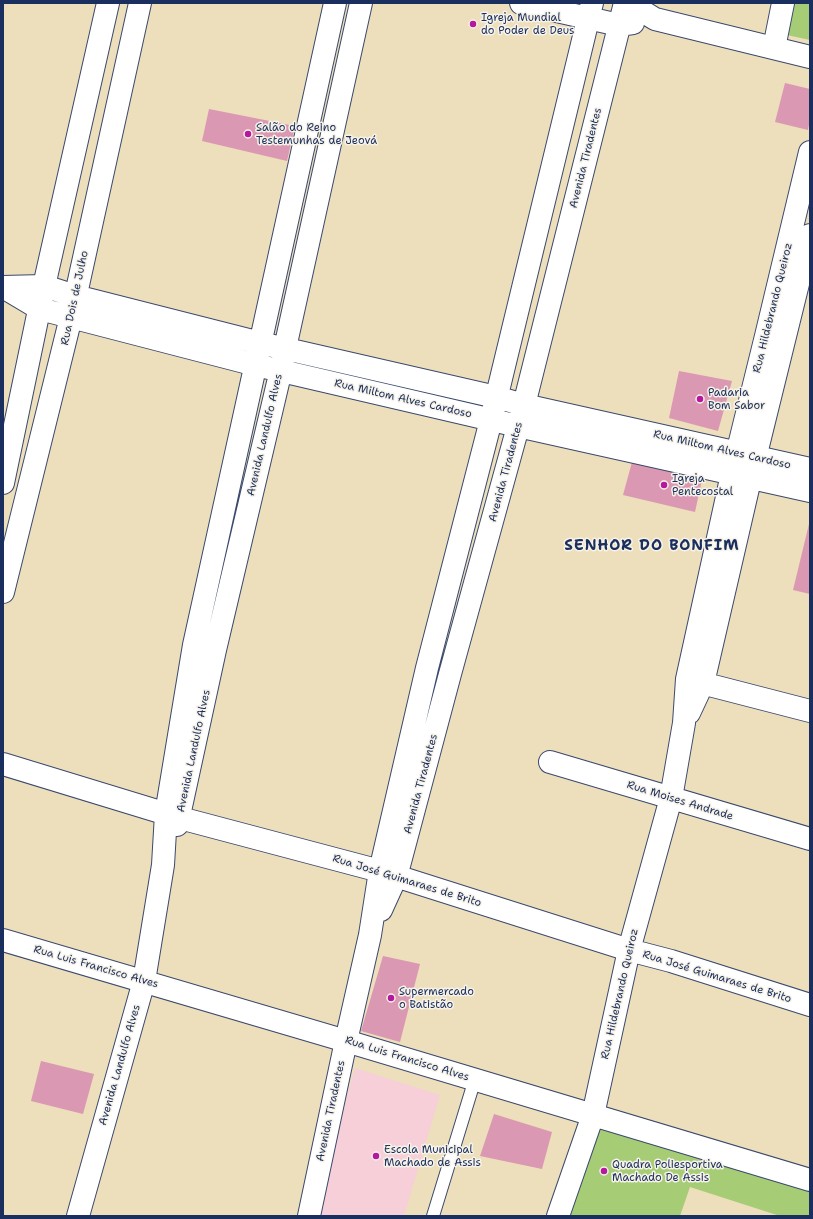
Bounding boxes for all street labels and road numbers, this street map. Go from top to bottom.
street label: Avenida Tiradentes [567,106,605,210]
street label: Rua Hildebrando Queiroz [750,242,796,374]
street label: Rua Dois de Julho [59,249,91,347]
street label: Avenida Landulfo Alves [244,373,286,497]
street label: Rua Miltom Alves Cardoso [333,377,473,421]
street label: Avenida Tiradentes [486,420,526,524]
street label: Rua Miltom Alves Cardoso [652,428,792,472]
street label: Avenida Landulfo Alves [175,688,213,814]
street label: Avenida Tiradentes [401,732,441,836]
street label: Rua Moises Andrade [625,779,735,823]
street label: Rua José Guimaraes de Brito [331,852,483,910]
street label: Rua Hildebrando Queiroz [599,927,641,1061]
street label: Rua Luis Francisco Alves [32,943,160,991]
street label: Rua José Guimaraes de Brito [641,948,793,1006]
street label: Avenida Landulfo Alves [96,1003,144,1127]
street label: Rua Luis Francisco Alves [343,1034,471,1084]
street label: Avenida Tiradentes [314,1059,348,1163]

